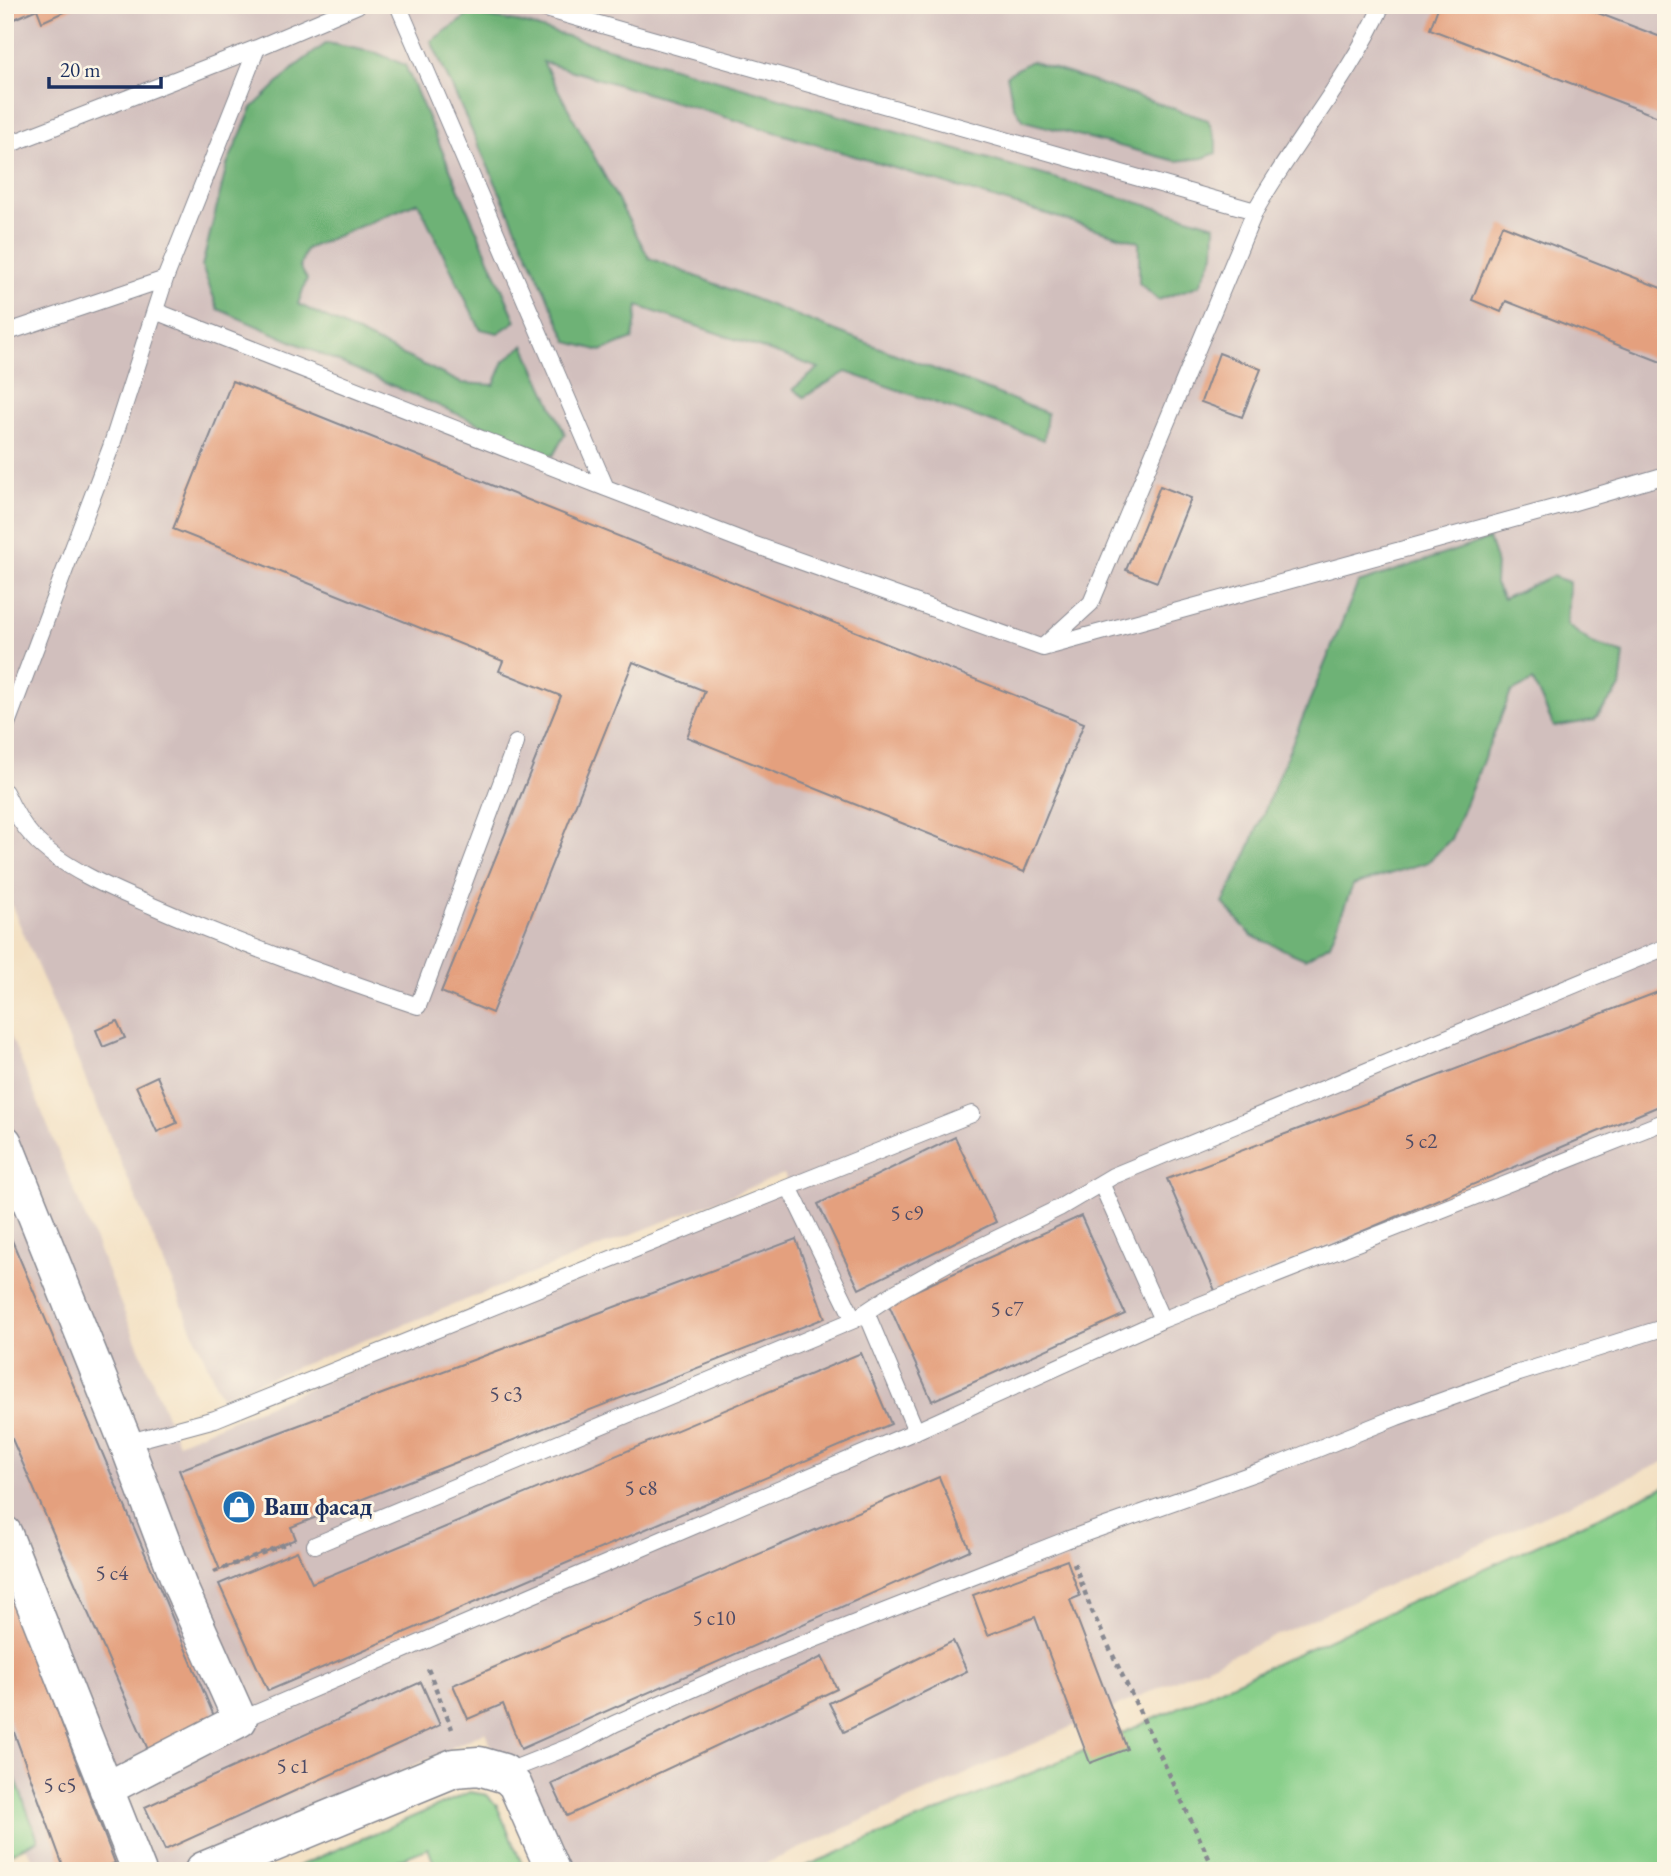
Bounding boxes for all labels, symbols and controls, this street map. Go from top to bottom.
scale bar [49,46,161,90]
text: 20 m [60,56,101,83]
house number: 5 с2 [1405,1127,1437,1154]
house number: 5 с9 [891,1199,923,1226]
house number: 5 с7 [991,1295,1024,1322]
house number: 5 с3 [490,1380,522,1407]
house number: 5 с8 [625,1474,657,1501]
shop icon: Ваш фасад [220,1488,258,1526]
place label: Ваш фасад [264,1491,373,1522]
house number: 5 с4 [96,1559,129,1586]
house number: 5 с10 [693,1604,736,1631]
house number: 5 с1 [277,1752,309,1779]
house number: 5 с5 [44,1771,76,1798]

